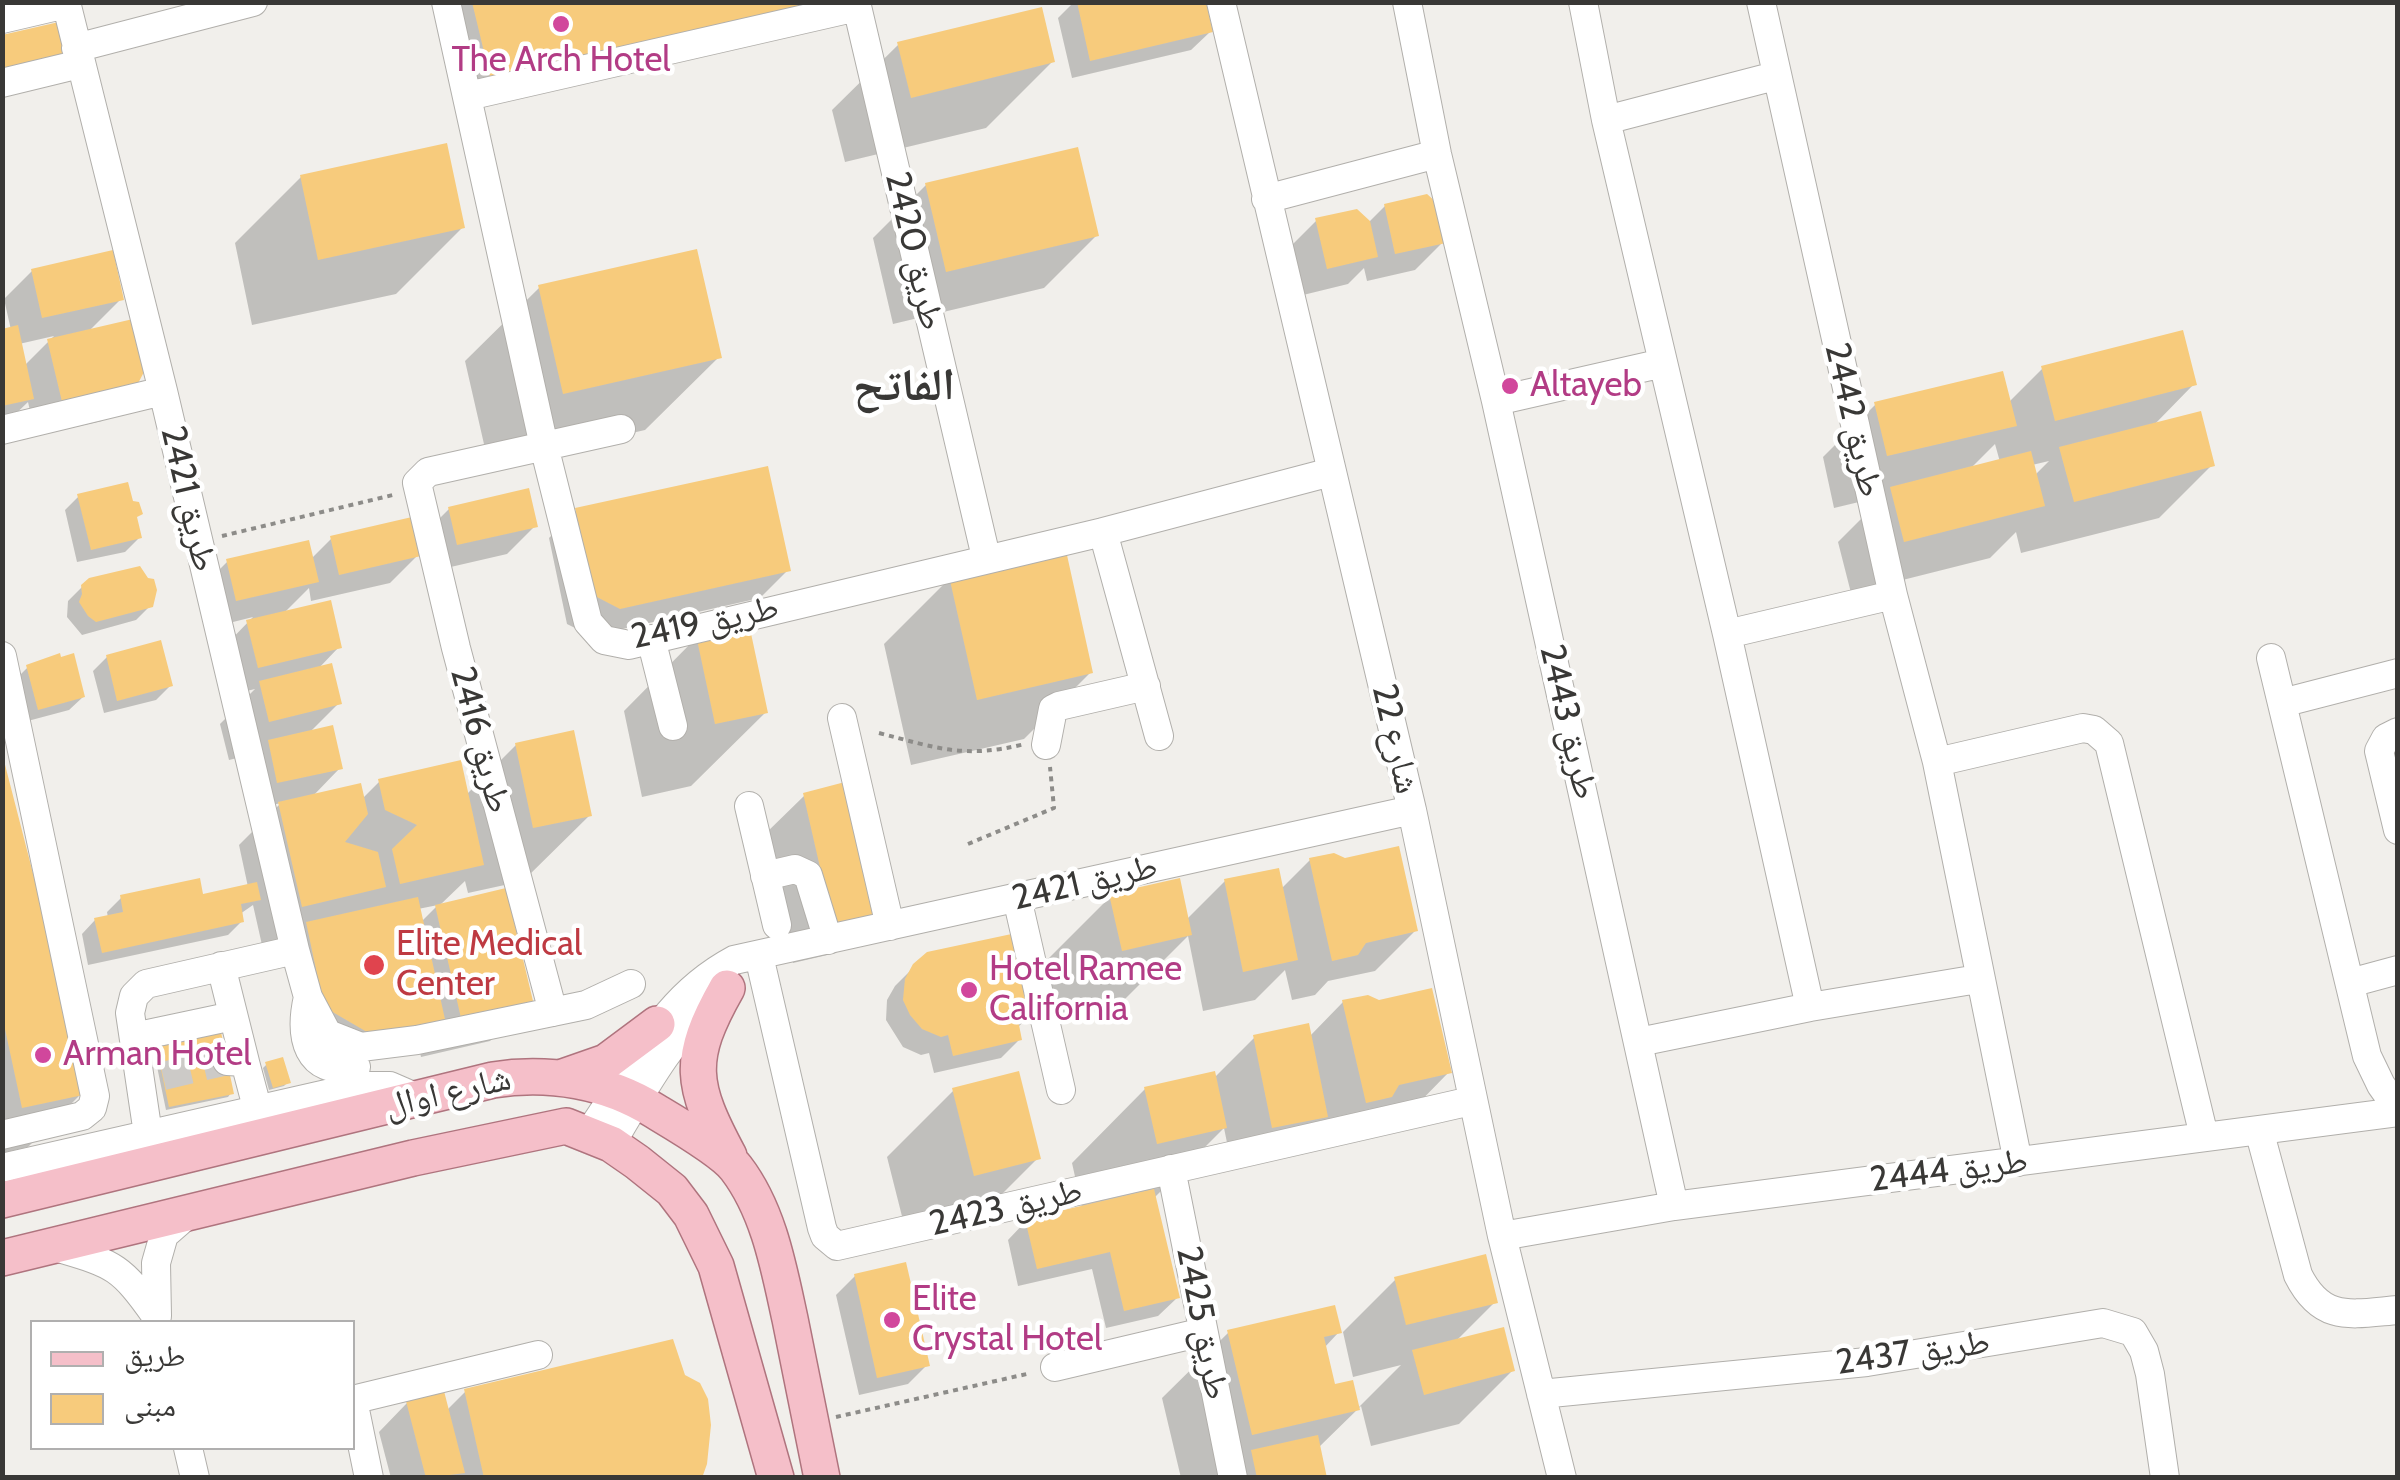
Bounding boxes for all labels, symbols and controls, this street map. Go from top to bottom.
marker: The Arch Hotel [550,13,572,35]
place label: The Arch Hotel [451,40,671,82]
street label: طريق 2420 [875,168,953,334]
street label: طريق 2442 [1815,339,1891,501]
district label: الفاتح [853,360,955,414]
place label: Altayeb [1530,365,1642,407]
marker: Altayeb [1499,375,1521,397]
street label: طريق 2421 [151,422,225,576]
street label: طريق 2419 [628,587,782,659]
street label: طريق 2443 [1530,641,1606,803]
street label: طريق 2416 [440,662,520,818]
street label: شارع 22 [1362,680,1428,798]
street label: طريق 2421 [1008,846,1162,920]
place label: Elite Medical Center [396,924,582,1006]
place label: Hotel Ramee California [989,949,1182,1031]
marker: Elite Medical Center [361,952,387,978]
marker: Hotel Ramee California [958,979,980,1001]
place label: Arman Hotel [63,1034,252,1076]
marker: Arman Hotel [32,1044,54,1066]
street label: شارع اوال [381,1058,515,1128]
street label: طريق 2444 [1868,1140,2030,1202]
street label: طريق 2423 [926,1170,1086,1246]
street label: طريق 2425 [1167,1243,1237,1403]
place label: Elite Crystal Hotel [912,1279,1102,1361]
marker: Elite Crystal Hotel [881,1309,903,1331]
legend [30,1320,355,1450]
street label: طريق 2437 [1833,1321,1993,1385]
text: طريق [124,1337,185,1374]
text: مبنى [124,1387,176,1424]

